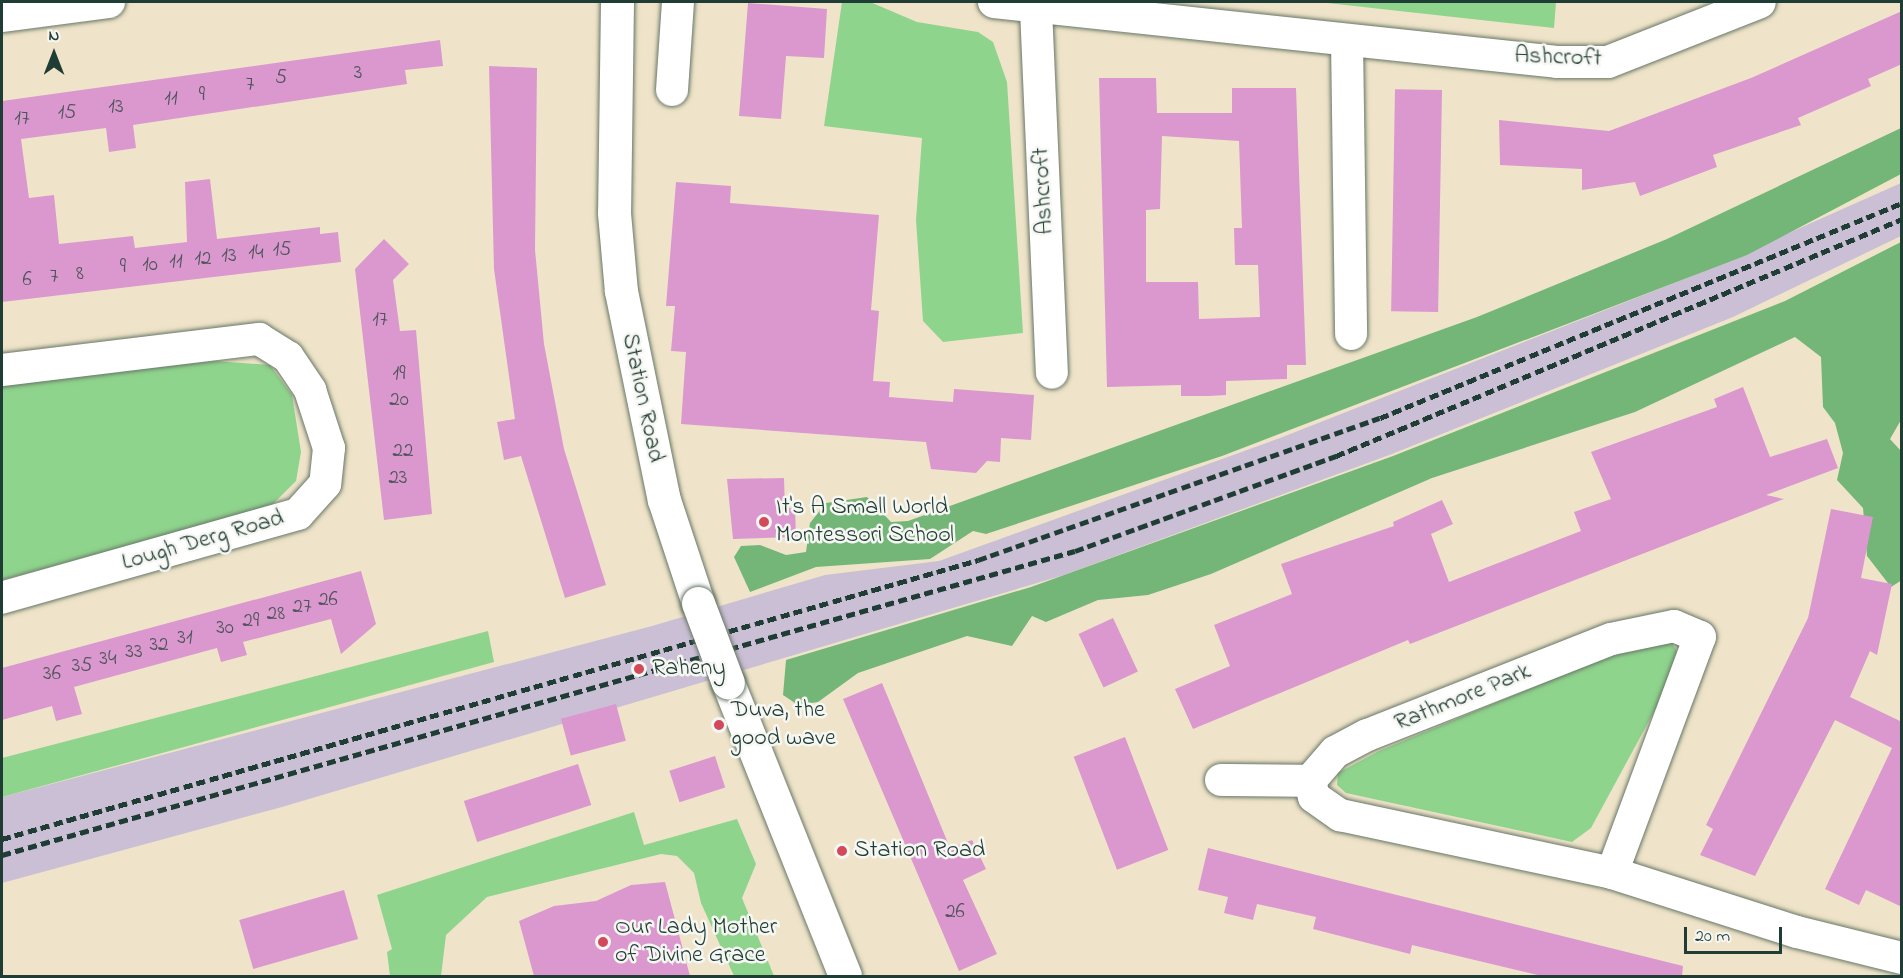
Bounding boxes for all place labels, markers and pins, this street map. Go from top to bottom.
place label: It's A Small World Montessori School [776,494,954,550]
marker: It's A Small World Montessori School [757,515,771,529]
place label: Raheny [652,655,726,683]
marker: Raheny [630,660,648,678]
place label: Duva, the good wave [731,697,836,753]
marker: Duva, the good wave [712,718,726,732]
place label: Station Road [854,837,985,865]
marker: Station Road [835,844,849,858]
place label: Our Lady Mother of Divine Grace [615,914,777,970]
marker: Our Lady Mother of Divine Grace [596,935,610,949]

